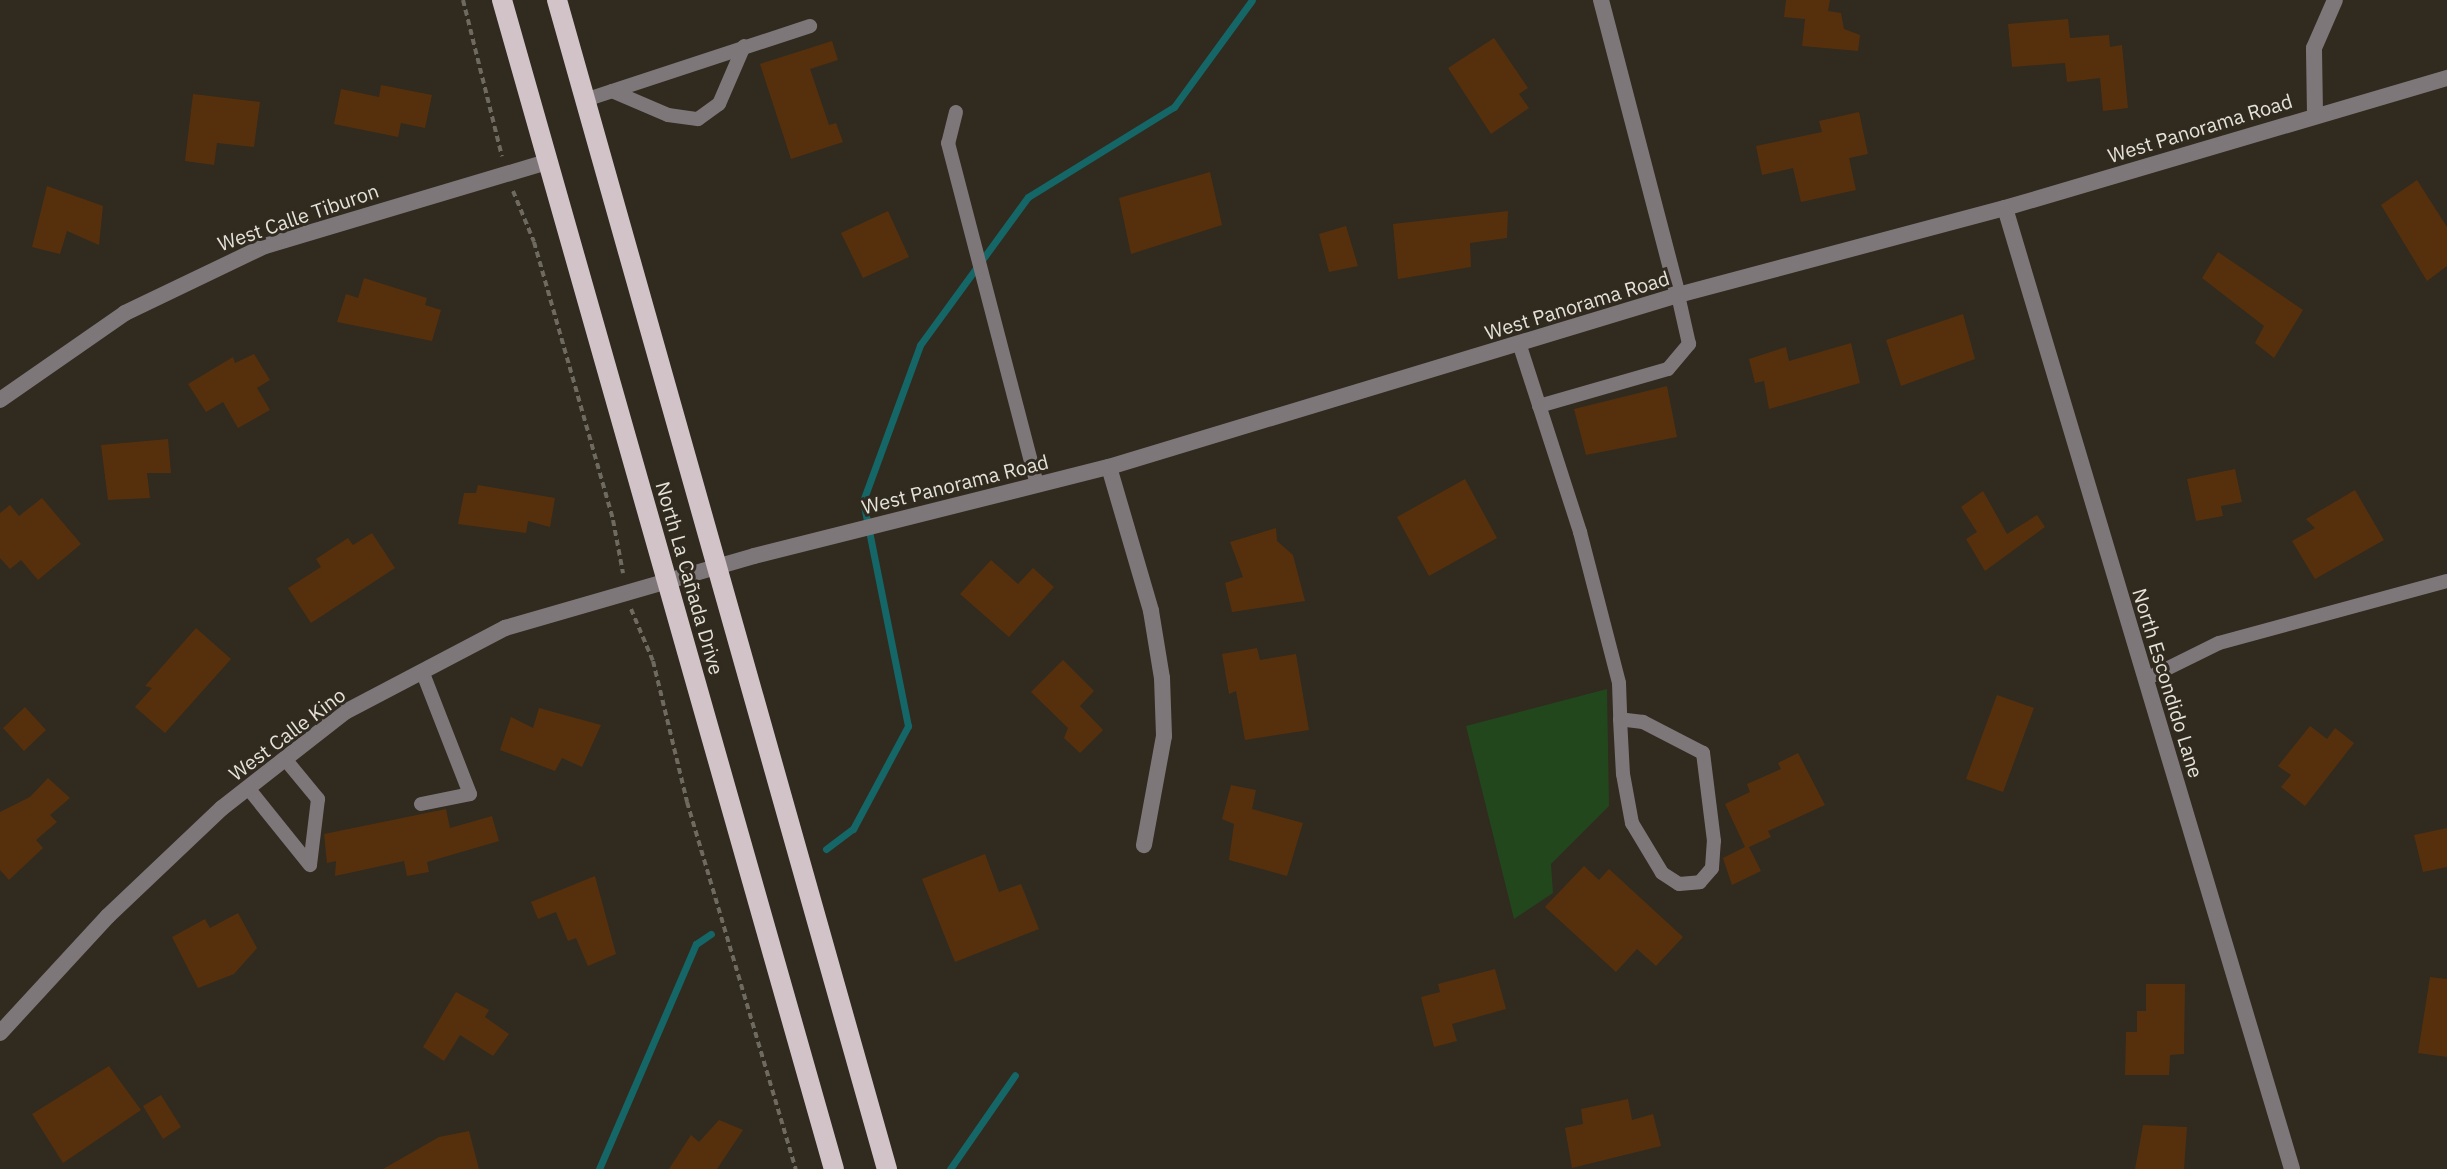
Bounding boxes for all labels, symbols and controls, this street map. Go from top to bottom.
street label: West Panorama Road [2105,88,2295,168]
street label: West Calle Tiburon [214,178,382,256]
street label: West Panorama Road [1482,265,1672,345]
street label: West Panorama Road [859,449,1051,519]
street label: North La Cañada Drive [651,479,729,677]
street label: North Escondido Lane [2128,585,2208,781]
street label: West Calle Kino [224,682,350,786]

